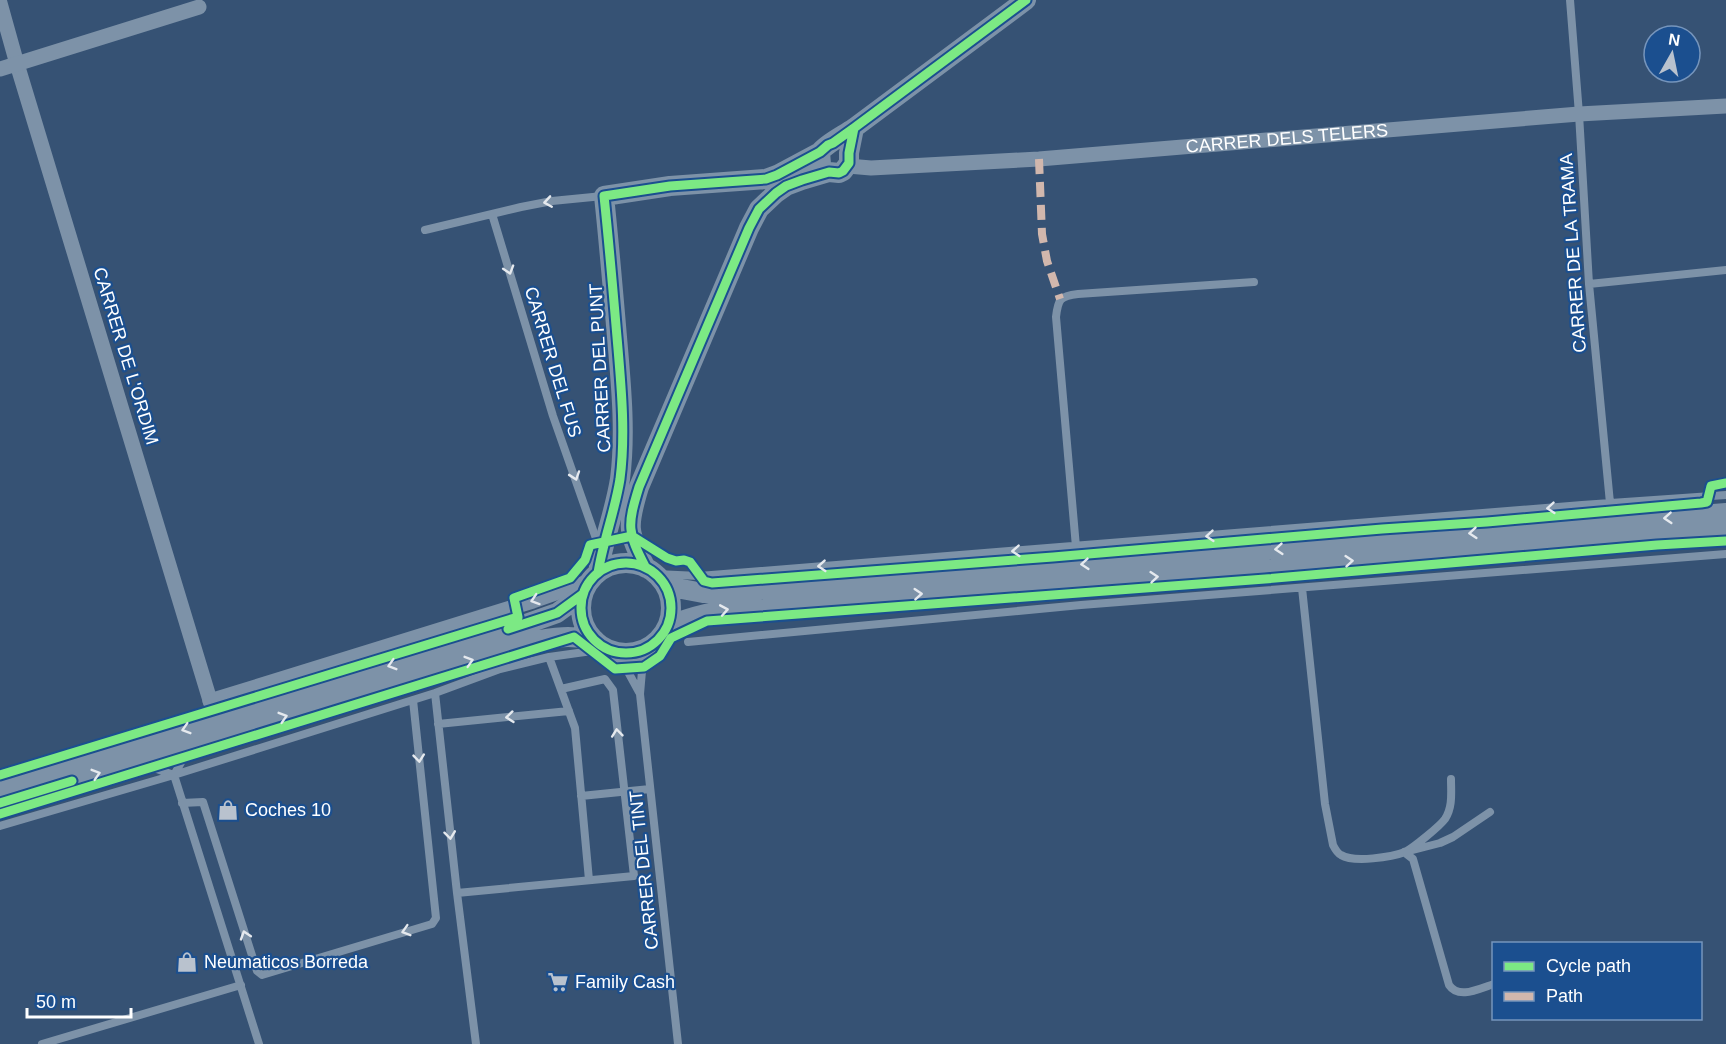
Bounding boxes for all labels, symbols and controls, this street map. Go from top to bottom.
north arrow [1642,24,1702,84]
text: N [1667,30,1681,49]
street label: CARRER DELS TELERS [1185,120,1389,157]
street label: CARRER DE LA TRAMA [1556,153,1590,353]
one-way arrow [543,196,552,208]
one-way arrow [502,264,514,275]
street label: CARRER DE L'ORDIM [89,265,163,447]
street label: CARRER DEL PUNT [586,283,614,453]
street label: CARRER DEL FUS [521,284,585,440]
one-way arrow [567,470,580,481]
one-way arrow [1547,501,1556,514]
one-way arrow [1663,511,1672,524]
one-way arrow [1469,526,1478,539]
one-way arrow [1206,529,1215,542]
one-way arrow [1274,542,1283,555]
one-way arrow [1012,545,1021,558]
one-way arrow [1344,555,1353,568]
one-way arrow [1080,557,1089,570]
one-way arrow [817,560,826,573]
one-way arrow [1150,571,1159,584]
one-way arrow [913,588,922,601]
one-way arrow [530,593,541,606]
one-way arrow [718,604,728,617]
one-way arrow [463,656,474,668]
one-way arrow [387,658,398,670]
one-way arrow [506,710,515,723]
one-way arrow [277,712,288,725]
one-way arrow [181,722,192,734]
one-way arrow [611,729,624,738]
one-way arrow [412,753,425,762]
one-way arrow [90,769,101,781]
street label: CARRER DEL TINT [626,789,662,951]
shop icon: Coches 10 [216,798,240,822]
place label: Coches 10 [245,800,331,820]
one-way arrow [443,830,456,840]
one-way arrow [401,924,412,936]
one-way arrow [240,930,252,941]
legend [1492,942,1702,1020]
shop icon: Neumaticos Borreda [175,950,199,974]
place label: Neumaticos Borreda [204,952,369,972]
text: Cycle path [1546,956,1631,976]
supermarket icon: Family Cash [546,970,570,994]
place label: Family Cash [575,972,675,992]
scale bar [27,981,130,1019]
text: Path [1546,986,1583,1006]
text: 50 m [36,992,76,1012]

